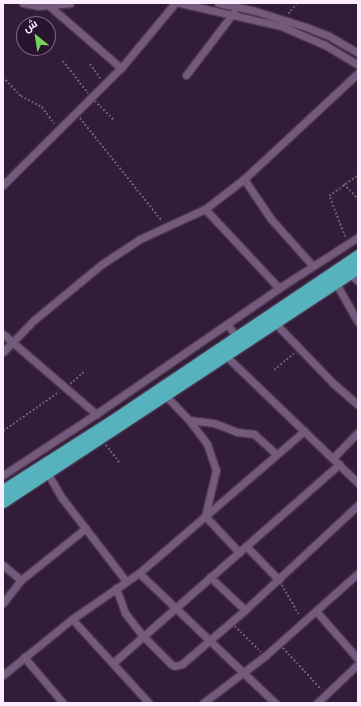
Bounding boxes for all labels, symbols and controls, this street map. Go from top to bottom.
north arrow [16,16,56,56]
text: ش [20,16,40,36]

